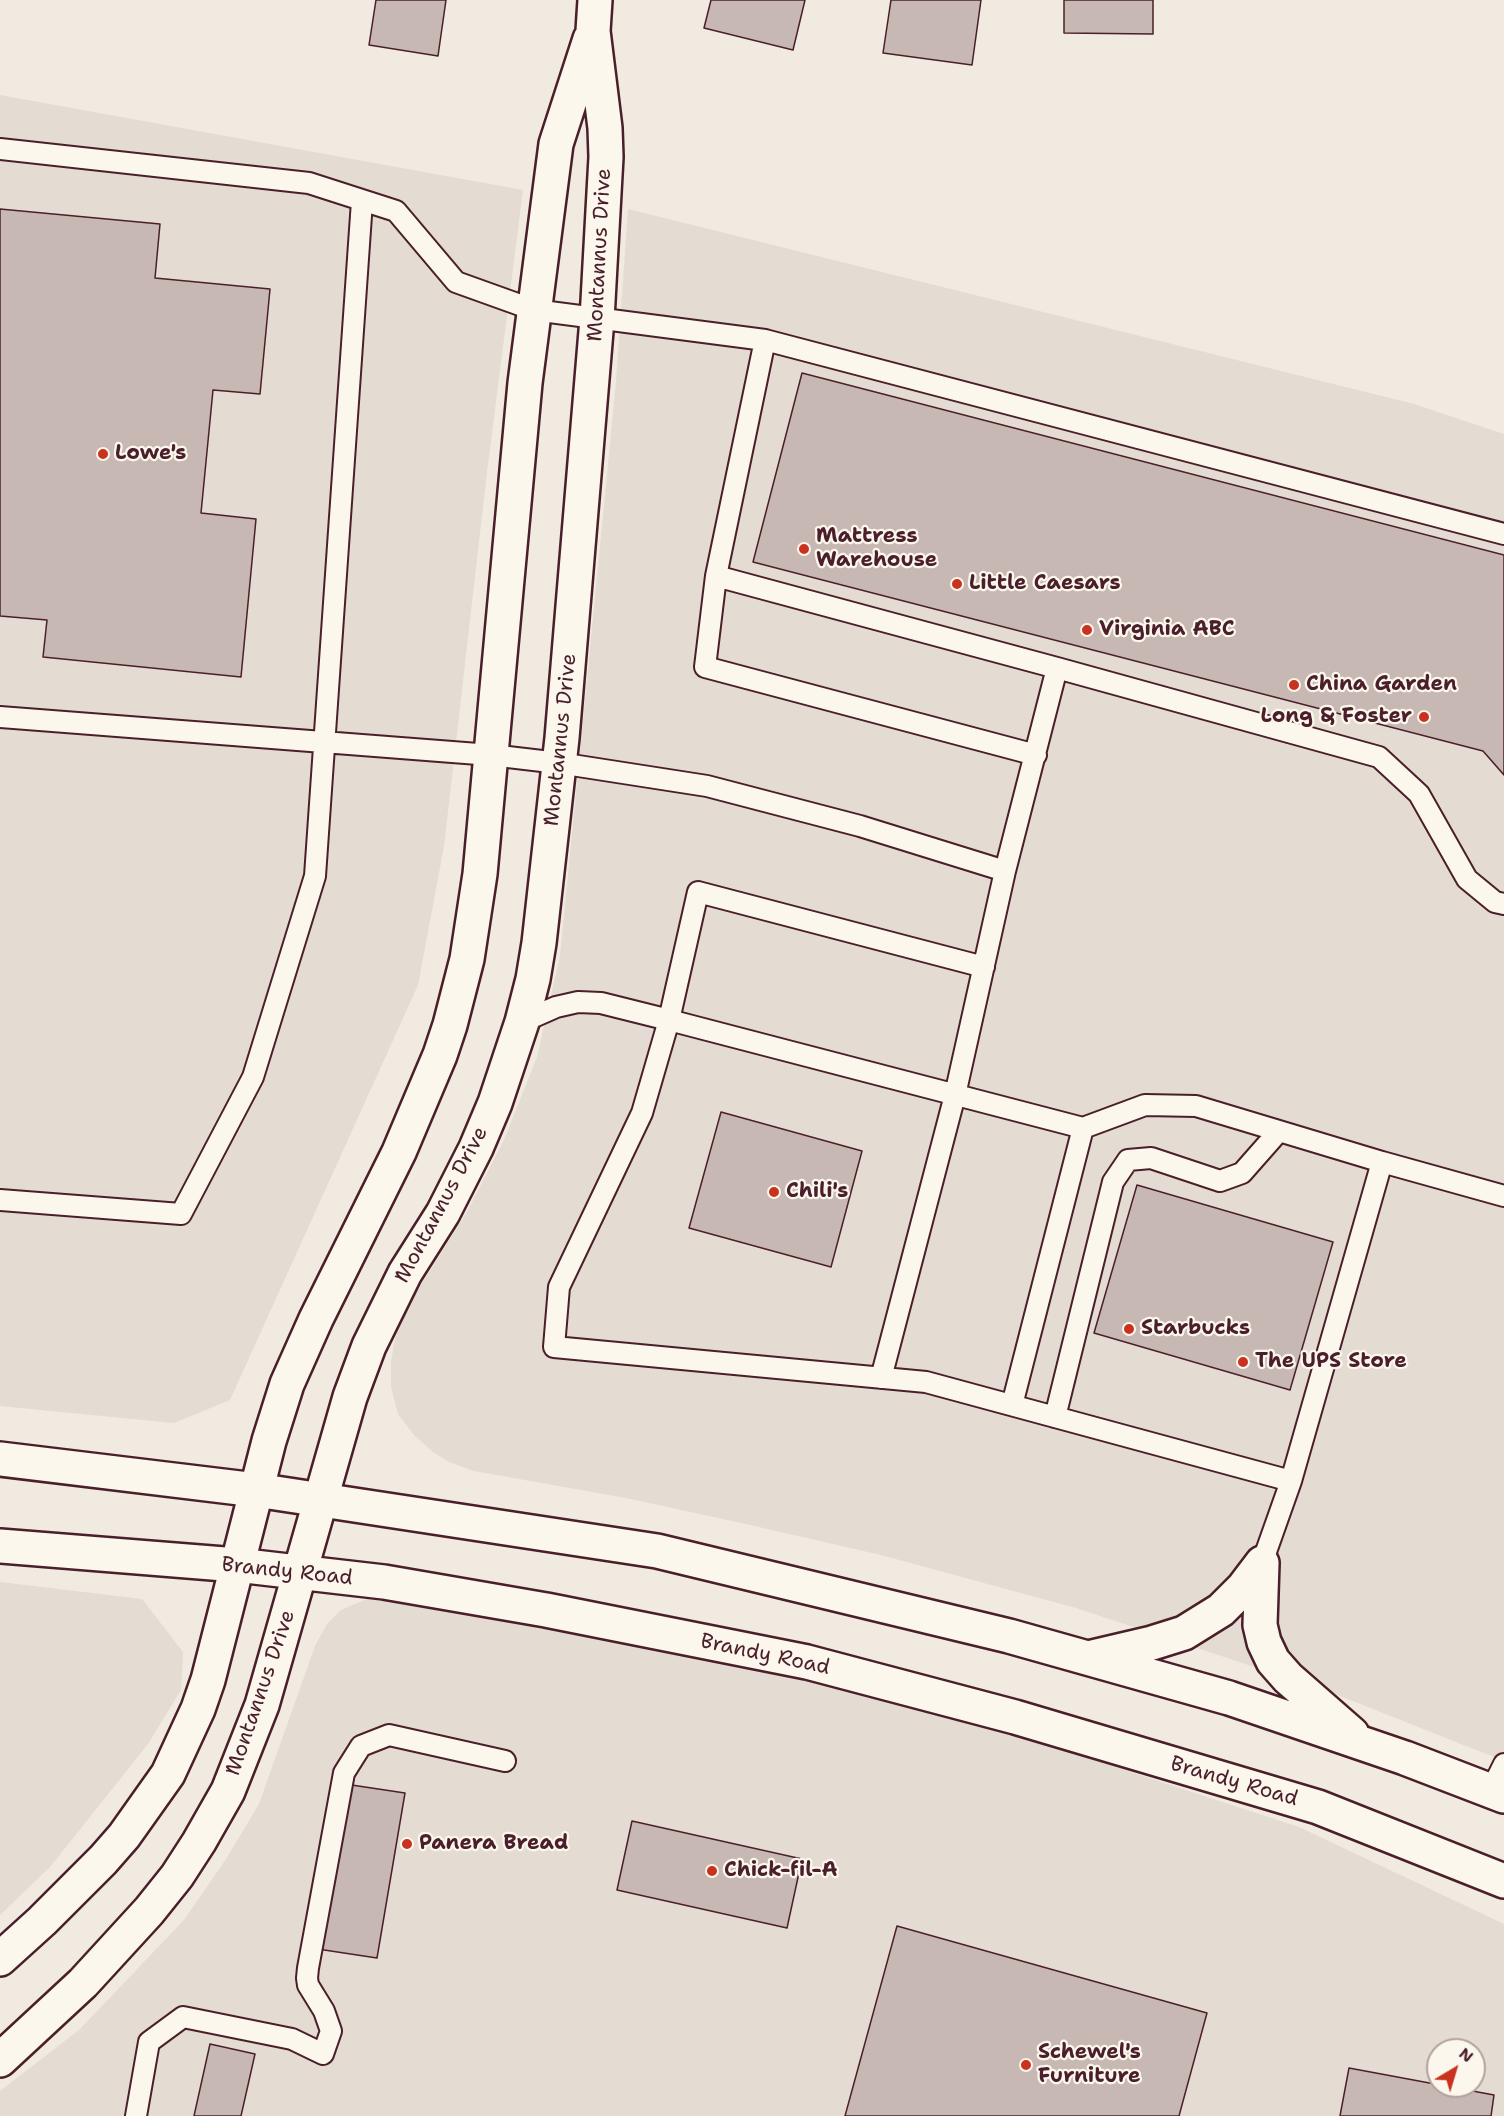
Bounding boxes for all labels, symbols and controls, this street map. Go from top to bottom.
street label: Montannus Drive [583,168,617,342]
place label: Lowe's [115,441,186,467]
marker: Lowe's [96,447,110,461]
place label: Mattress Warehouse [816,524,937,574]
marker: Mattress Warehouse [797,542,811,556]
place label: Little Caesars [969,571,1121,597]
marker: Little Caesars [950,577,964,591]
place label: Virginia ABC [1099,617,1235,643]
marker: Virginia ABC [1080,623,1094,637]
street label: Montannus Drive [539,652,583,828]
place label: China Garden [1306,672,1457,698]
marker: China Garden [1287,678,1301,692]
place label: Long & Foster [1261,704,1412,730]
marker: Long & Foster [1417,710,1431,724]
street label: Montannus Drive [390,1122,494,1288]
place label: Chili's [786,1179,848,1205]
marker: Chili's [767,1185,781,1199]
place label: Starbucks [1141,1316,1250,1342]
marker: Starbucks [1122,1322,1136,1336]
place label: The UPS Store [1255,1349,1407,1375]
marker: The UPS Store [1236,1355,1250,1369]
street label: Brandy Road [220,1553,354,1591]
street label: Montannus Drive [221,1607,301,1779]
street label: Brandy Road [698,1629,832,1681]
street label: Brandy Road [1167,1752,1301,1812]
place label: Panera Bread [419,1831,568,1857]
marker: Panera Bread [400,1837,414,1851]
place label: Chick-fil-A [724,1858,838,1884]
marker: Chick-fil-A [705,1864,719,1878]
north arrow [1426,2038,1486,2098]
place label: Schewel's Furniture [1038,2040,1141,2090]
text: N [1455,2043,1478,2067]
marker: Schewel's Furniture [1019,2058,1033,2072]

